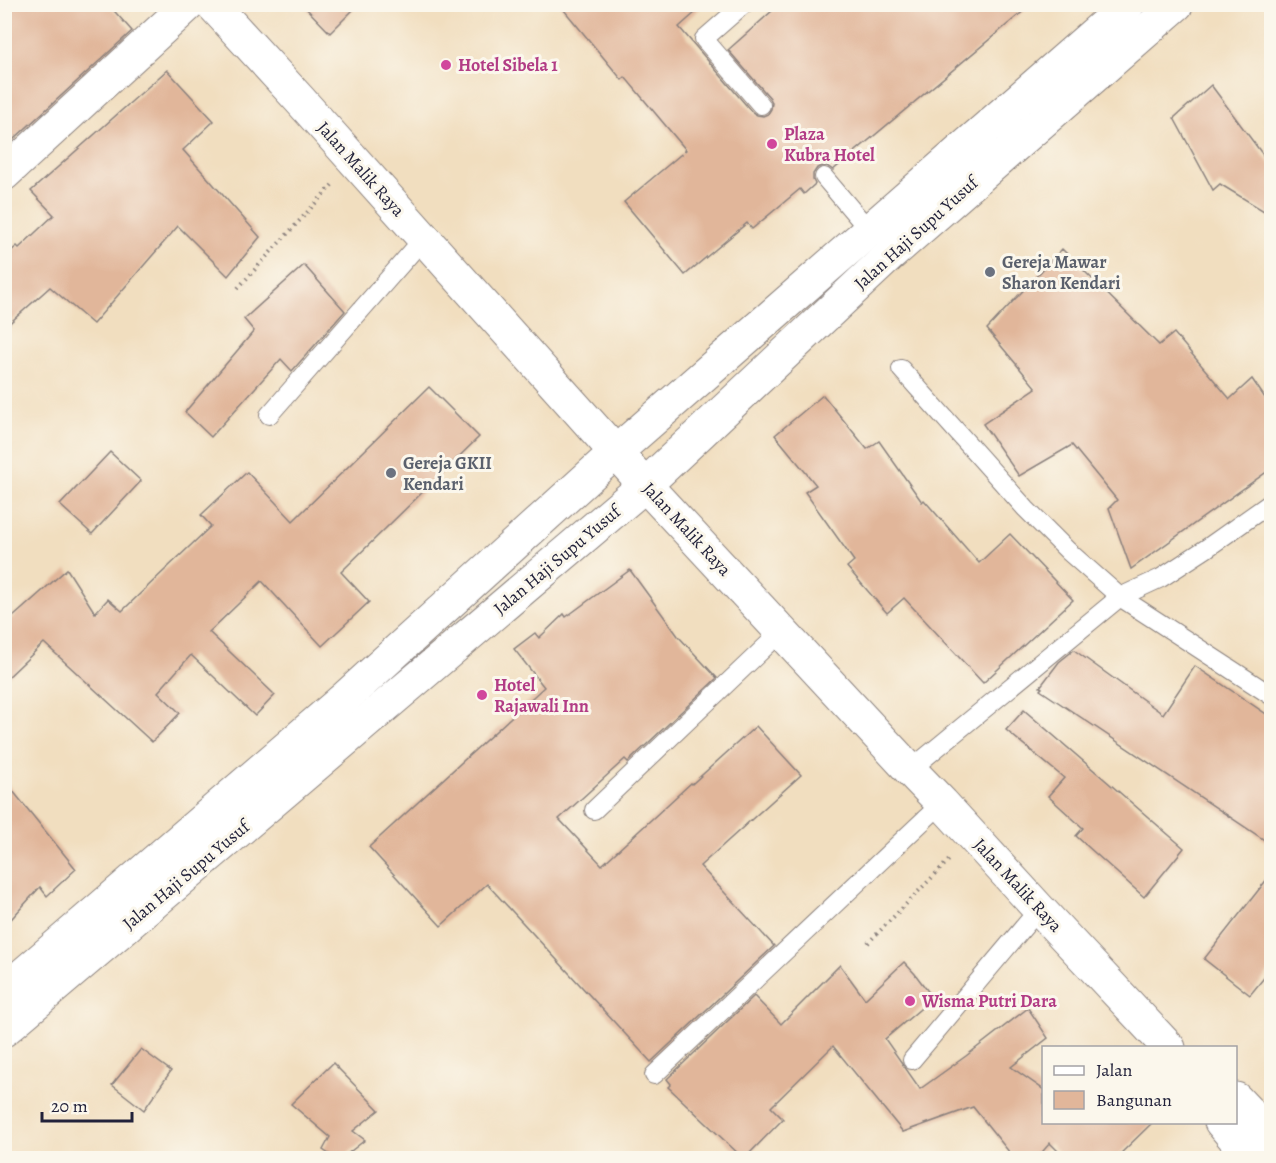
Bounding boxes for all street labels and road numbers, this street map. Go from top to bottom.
street label: Jalan Malik Raya [312,116,411,222]
street label: Jalan Haji Supu Yusuf [849,169,985,295]
street label: Jalan Malik Raya [637,477,737,582]
street label: Jalan Haji Supu Yusuf [489,498,628,620]
street label: Jalan Haji Supu Yusuf [118,813,257,935]
street label: Jalan Malik Raya [968,833,1068,938]

